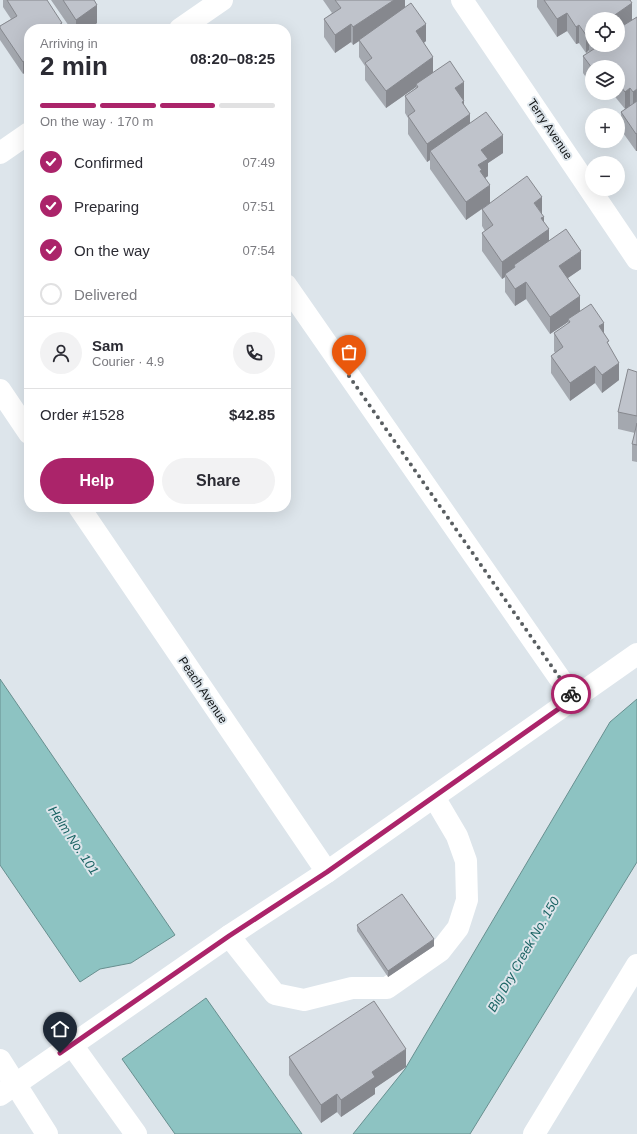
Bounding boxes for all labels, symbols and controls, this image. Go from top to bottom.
map controls [585,12,625,196]
button: locate [585,12,625,52]
text: Arriving in [40,36,98,51]
text: 08:20–08:25 [190,50,275,67]
text: 2 min [40,51,108,81]
button: layers [585,60,625,100]
street label: Terry Avenue [525,96,576,162]
button: + [585,108,625,148]
text: On the way · 170 m [40,114,153,129]
icon: check [40,151,62,173]
text: Confirmed [74,154,143,171]
text: 07:49 [242,155,275,170]
button: − [585,156,625,196]
icon: check [40,195,62,217]
text: Preparing [74,198,139,215]
text: 07:51 [242,199,275,214]
icon: check [40,239,62,261]
text: On the way [74,242,150,259]
text: 07:54 [242,243,275,258]
text: Delivered [74,286,137,303]
button: person [40,332,82,374]
button: phone [233,332,275,374]
pin [332,335,366,376]
text: Sam [92,337,124,354]
icon: bag [338,341,360,363]
text: Courier · 4.9 [92,354,164,369]
text: Order #1528 [40,406,124,423]
text: $42.85 [229,406,275,423]
button: Help [40,458,154,504]
button: Share [162,458,275,504]
street label: Peach Avenue [176,654,231,726]
courier [551,674,591,714]
icon: bike [560,683,582,705]
water label: Helm No. 101 [45,803,102,877]
water label: Big Dry Creek No. 150 [484,894,563,1014]
pin [43,1012,77,1053]
icon: home [49,1018,71,1040]

